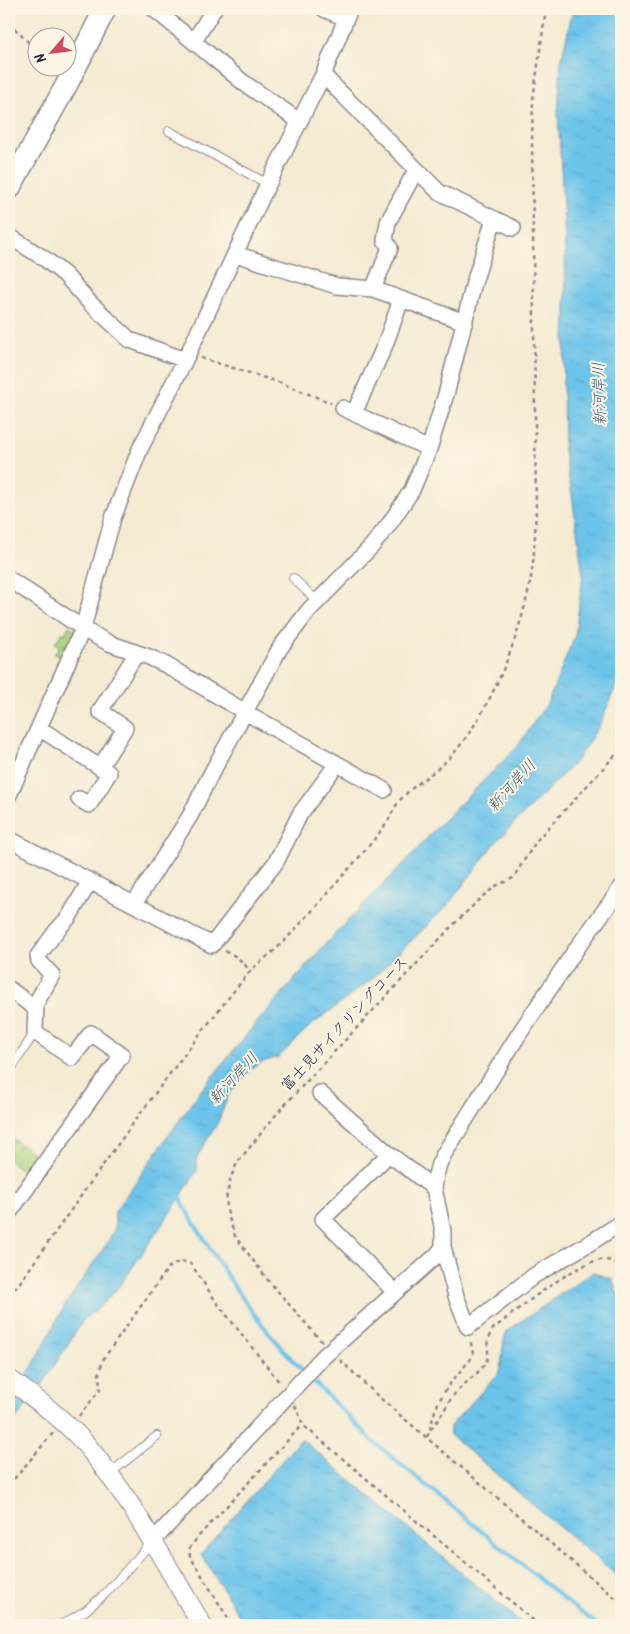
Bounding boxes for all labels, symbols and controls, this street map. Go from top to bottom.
north arrow [28,28,78,78]
text: N [30,48,53,67]
water label: 新河岸川 [586,362,614,426]
water label: 新河岸川 [481,754,543,818]
street label: 富士見サイクリングコース [276,951,414,1097]
water label: 新河岸川 [203,1047,265,1111]

